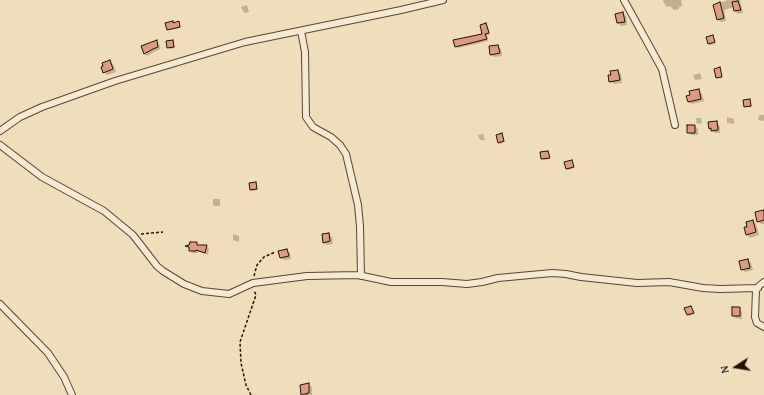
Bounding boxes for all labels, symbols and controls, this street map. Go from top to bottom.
north arrow [716,347,756,387]
text: N [716,364,733,375]

